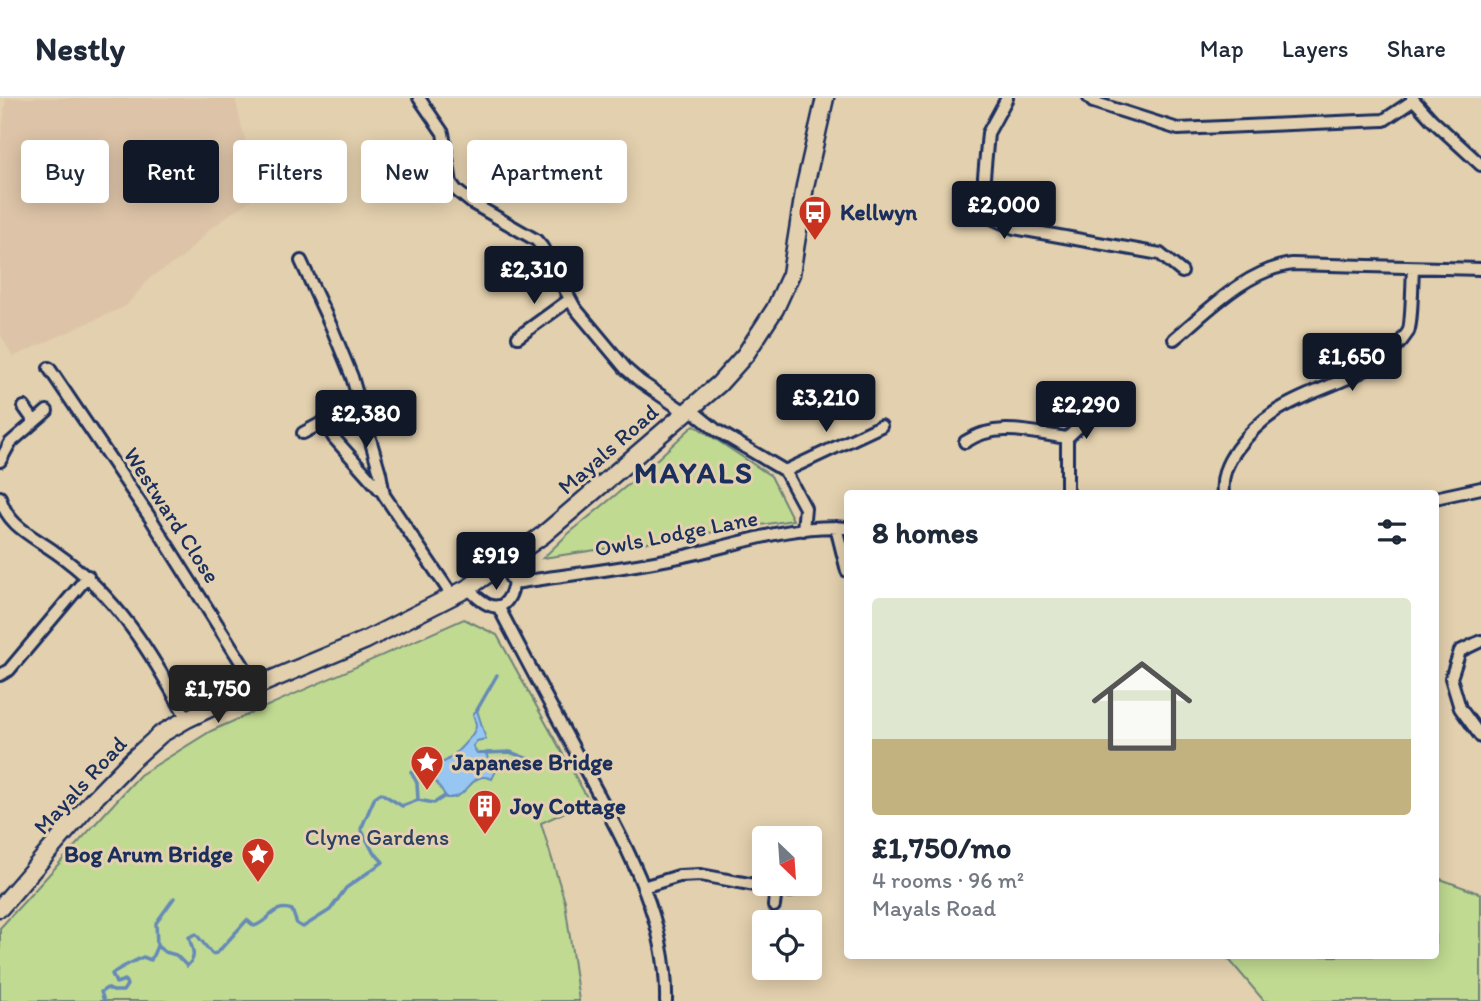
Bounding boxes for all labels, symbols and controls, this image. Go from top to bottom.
text: Nestly [35,29,125,68]
text: Map [1200,34,1244,63]
text: Layers [1282,34,1349,63]
text: Share [1387,34,1446,63]
chip: Buy [21,140,109,203]
chip: Rent [123,140,219,203]
chip: Filters [233,140,347,203]
chip: New [361,140,453,203]
chip: Apartment [467,140,627,203]
pin: £2,000 [947,181,1061,241]
text: £2,000 [968,190,1040,218]
bus stop icon: Kellwyn [796,193,834,242]
place label: Kellwyn [840,198,918,226]
pin: £2,310 [477,246,591,306]
text: £2,310 [500,255,568,283]
pin: £1,650 [1295,334,1409,393]
text: £1,650 [1319,342,1385,370]
pin: £3,210 [769,374,883,434]
pin: £2,290 [1029,382,1143,441]
text: £3,210 [792,383,860,411]
pin: £2,380 [309,390,423,450]
text: £2,290 [1052,390,1120,418]
street label: Mayals Road [552,397,664,500]
text: £2,380 [331,399,401,427]
street label: Westward Close [118,442,226,588]
district label: MAYALS [634,454,754,491]
street label: Owls Lodge Lane [592,503,760,563]
icon: filters [1373,513,1411,551]
text: 8 homes [872,514,979,551]
pin: £919 [455,532,537,592]
text: £919 [472,541,520,569]
icon: home [1079,643,1205,769]
pin: £1,750 [161,666,275,725]
text: £1,750 [185,674,251,702]
street label: Mayals Road [27,730,133,840]
place icon: Japanese Bridge [408,743,446,792]
place label: Japanese Bridge [451,748,613,776]
building icon: Joy Cottage [466,787,504,836]
place label: Joy Cottage [509,792,626,820]
park label: Clyne Gardens [305,823,449,851]
north arrow [752,826,822,896]
map controls [752,826,822,980]
text: £1,750/mo [872,829,1011,866]
place icon: Bog Arum Bridge [239,835,277,884]
place label: Bog Arum Bridge [64,840,233,868]
text: 4 rooms · 96 m² [872,866,1024,894]
text: Mayals Road [872,894,996,922]
button: locate [752,910,822,980]

